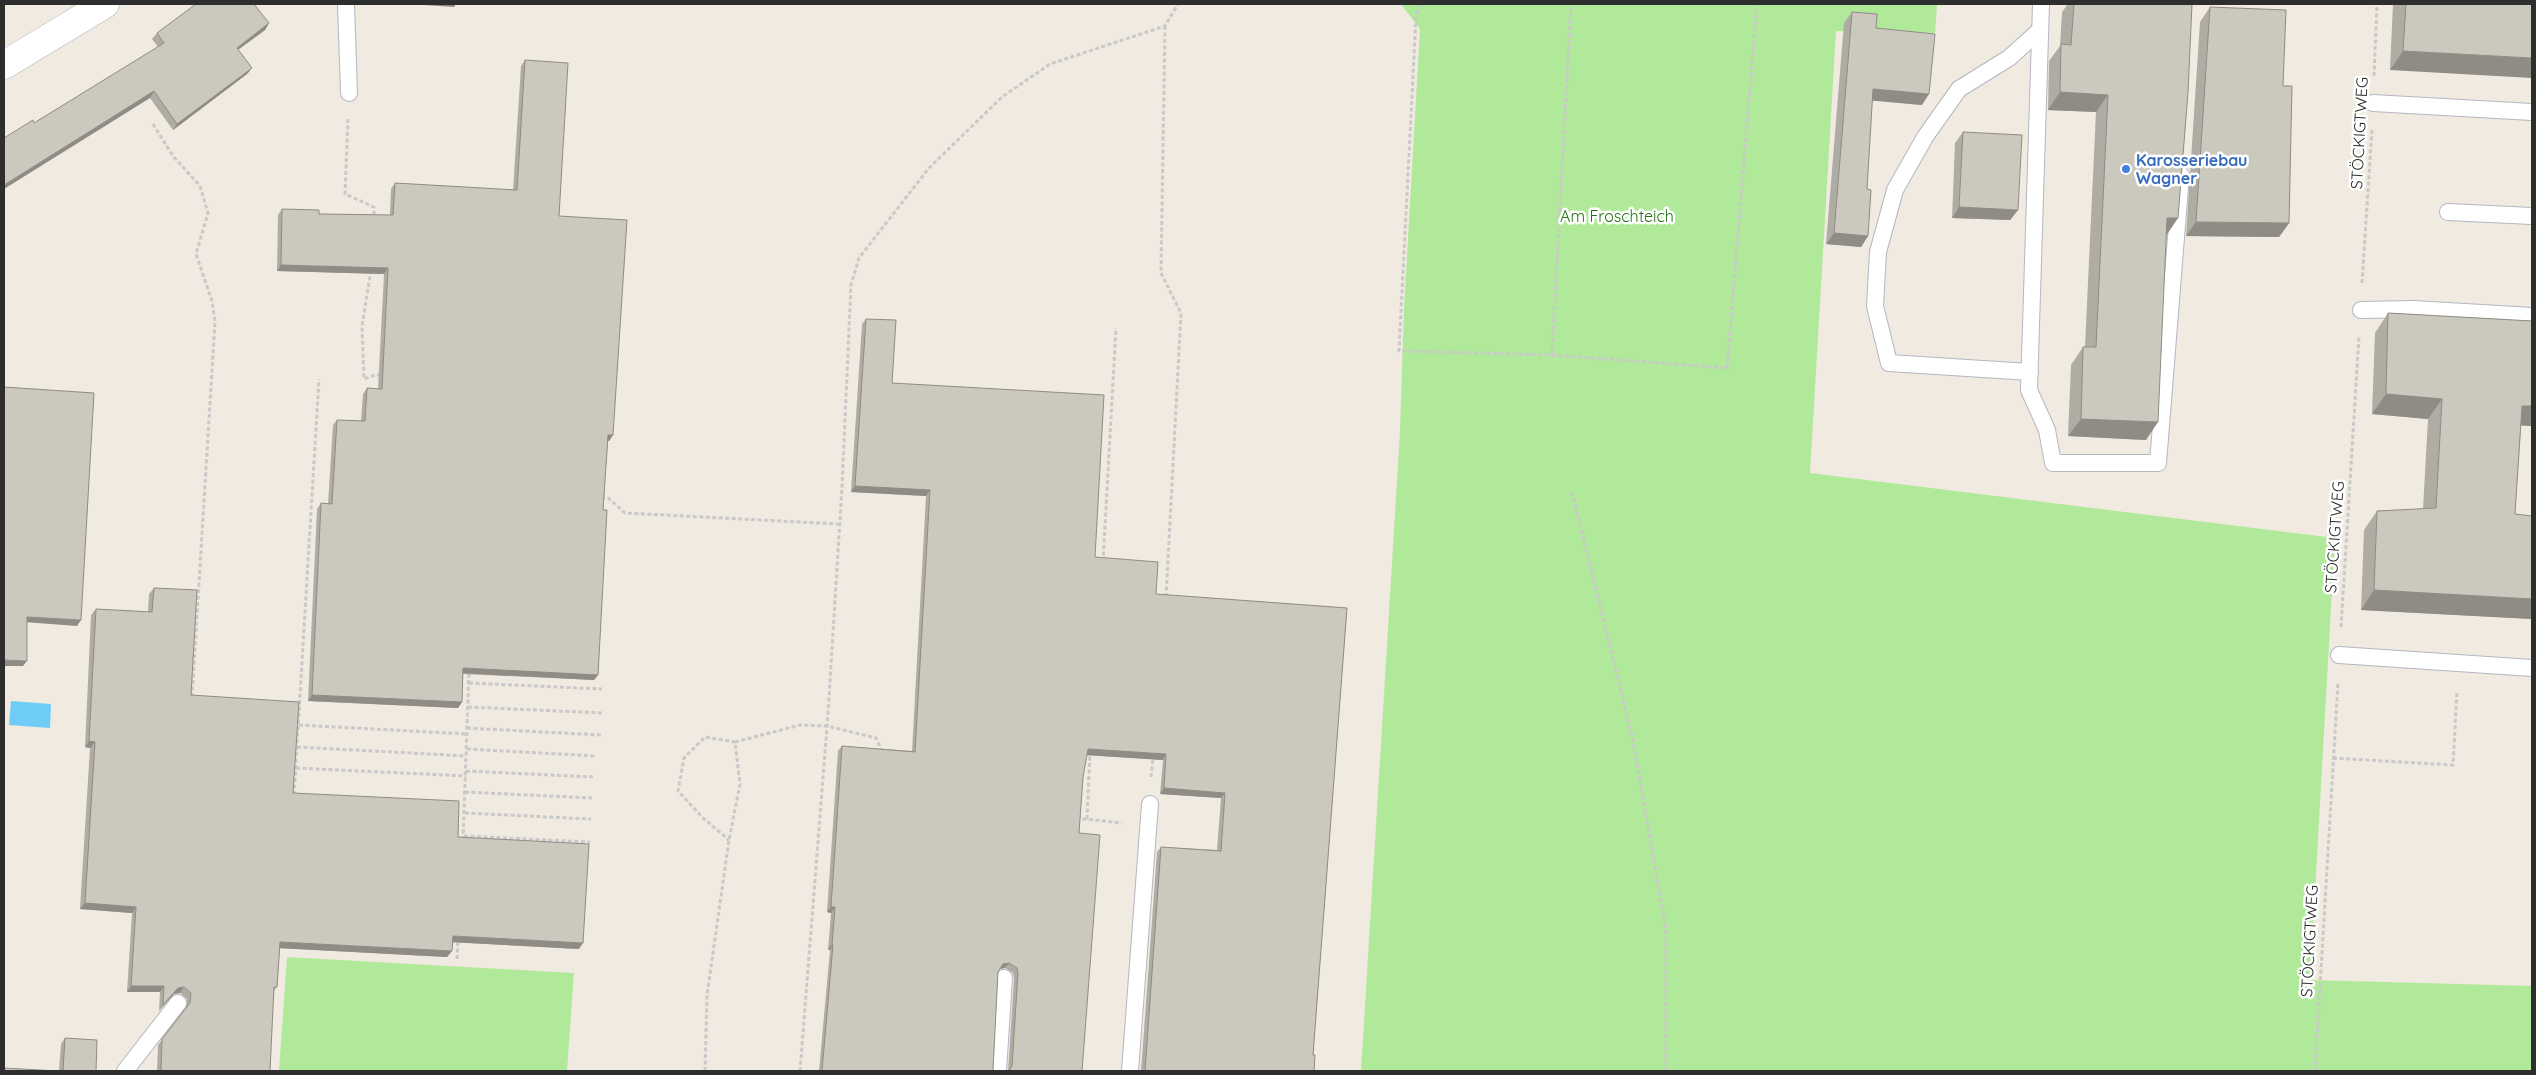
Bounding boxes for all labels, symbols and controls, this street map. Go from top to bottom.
street label: STÖCKIGTWEG [2346,76,2372,190]
place label: Karosseriebau Wagner [2136,150,2247,188]
marker: Karosseriebau Wagner [2120,163,2132,175]
park label: Am Froschteich [1560,206,1674,226]
street label: STÖCKIGTWEG [2320,480,2348,594]
street label: STÖCKIGTWEG [2296,884,2322,998]

